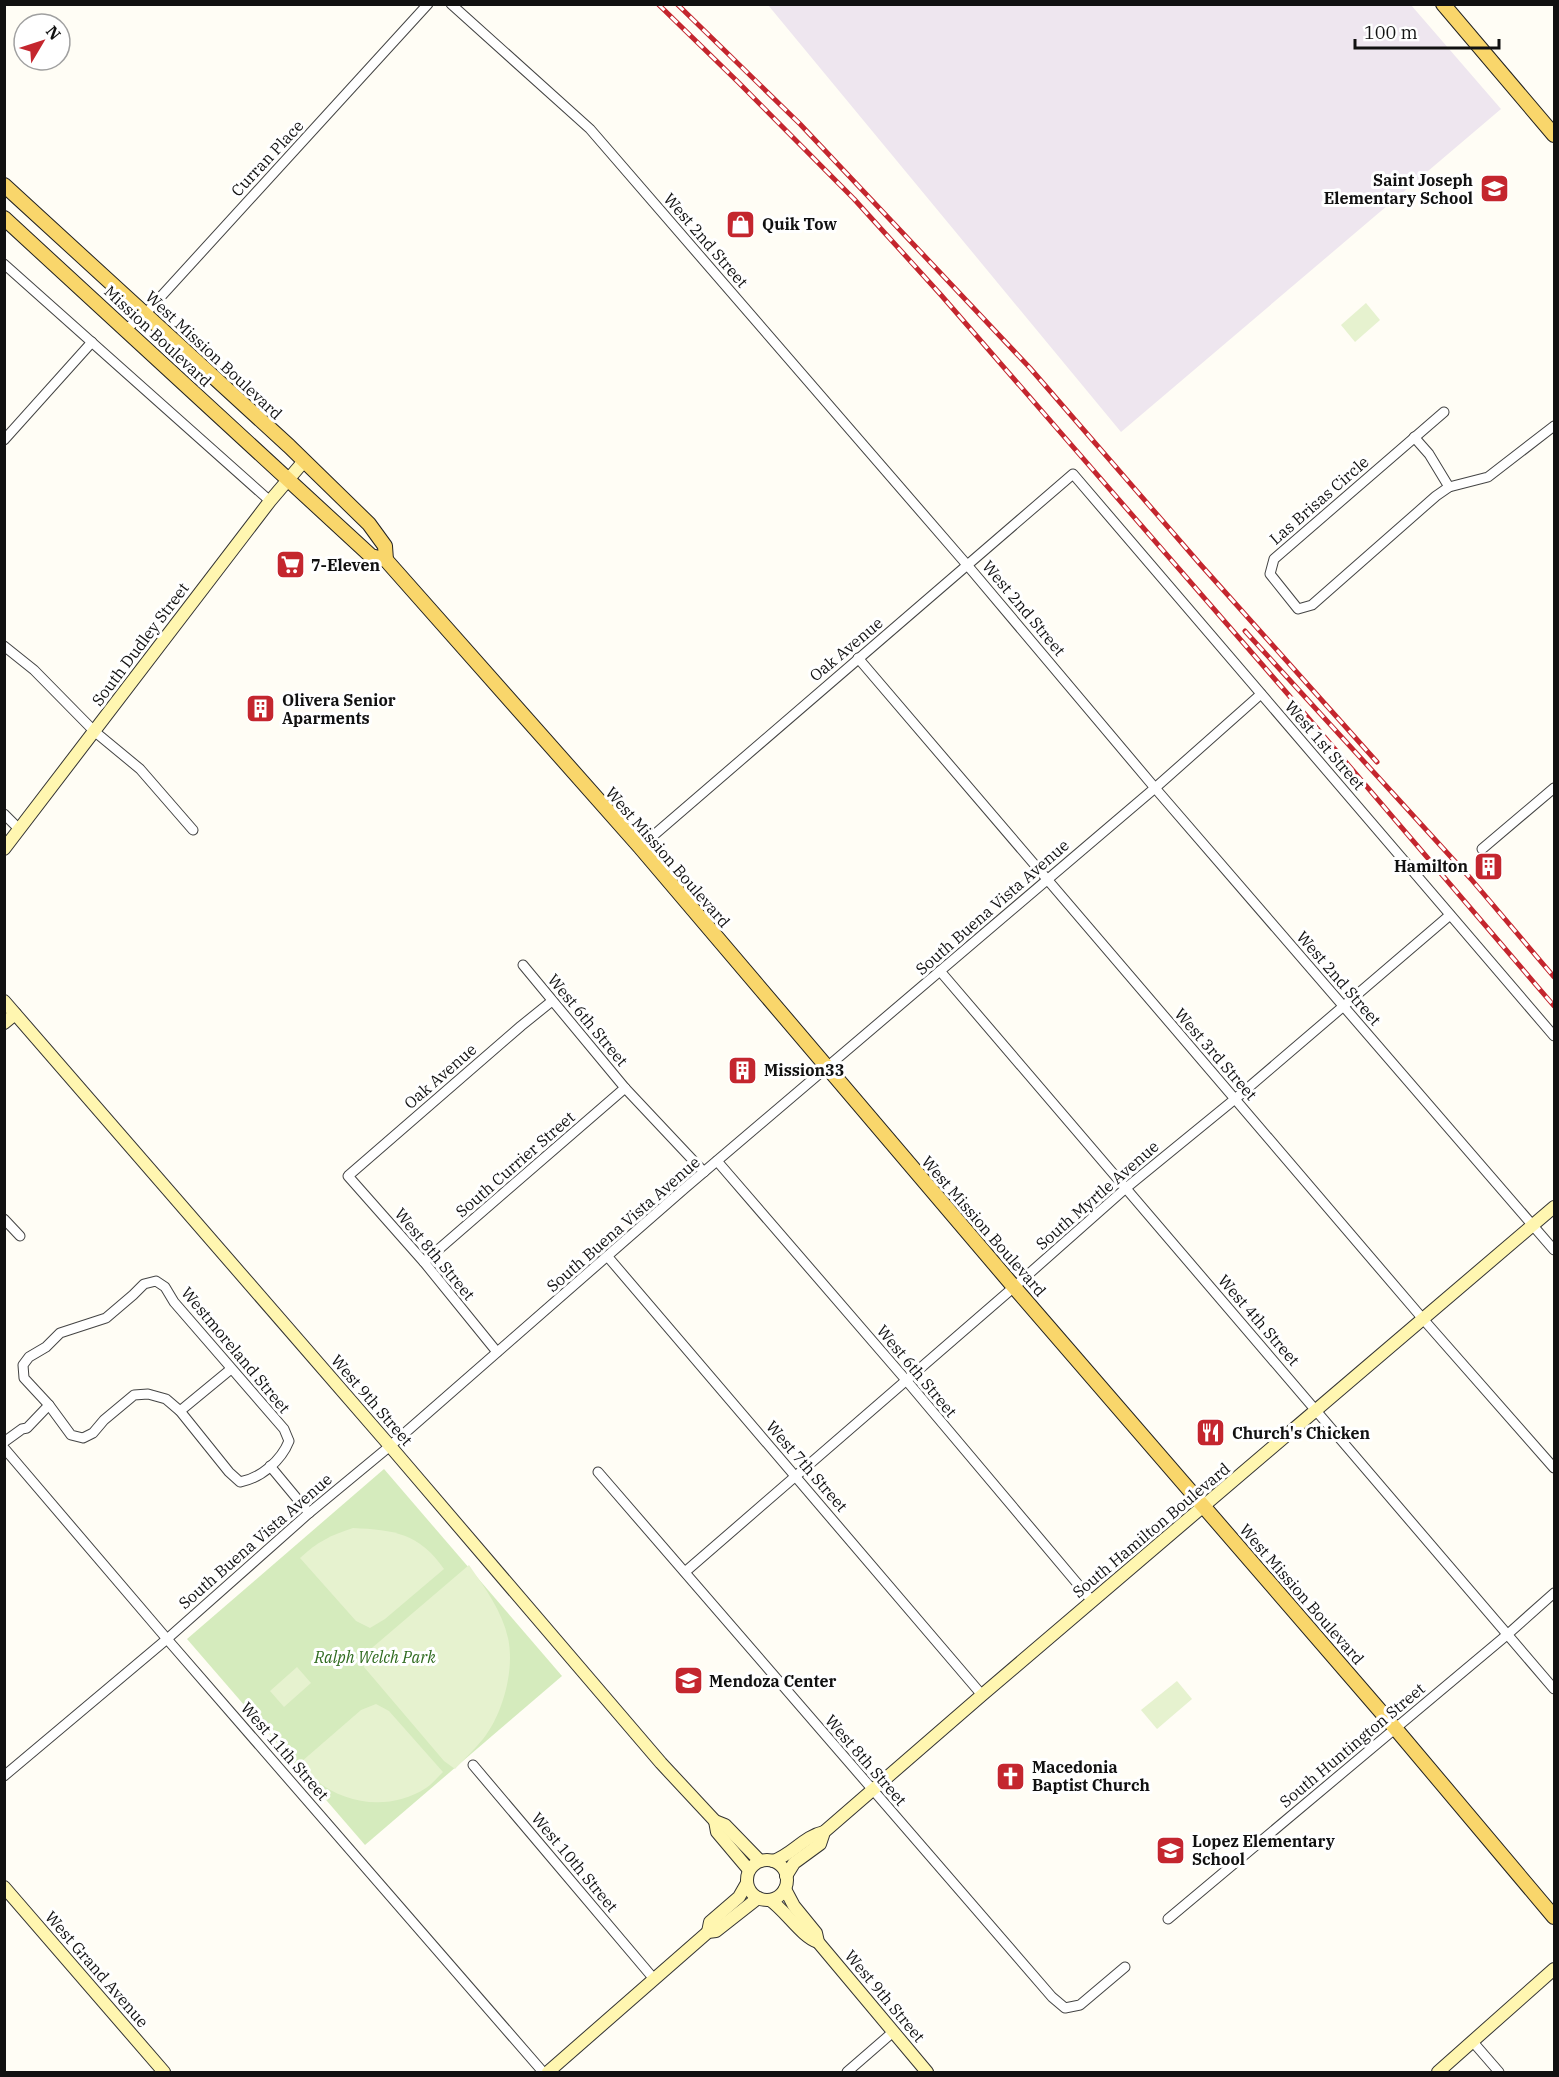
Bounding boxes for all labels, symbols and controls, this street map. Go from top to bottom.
north arrow [12,12,72,72]
scale bar [1355,12,1499,50]
text: N [42,21,65,44]
text: 100 m [1364,21,1418,44]
street label: Curran Place [226,116,308,200]
place label: Saint Joseph Elementary School [1324,170,1473,208]
school or university icon: Saint Joseph Elementary School [1478,173,1510,205]
street label: West 2nd Street [660,189,753,292]
shop icon: Quik Tow [725,208,757,240]
place label: Quik Tow [762,214,837,234]
street label: Mission Boulevard [100,281,216,391]
street label: West Mission Boulevard [141,286,287,424]
street label: Las Brisas Circle [1265,452,1373,548]
supermarket icon: 7-Eleven [274,549,306,581]
place label: 7-Eleven [311,555,380,575]
street label: West 2nd Street [978,556,1070,660]
street label: South Dudley Street [87,578,193,710]
street label: Oak Avenue [805,613,887,685]
place label: Olivera Senior Aparments [282,690,396,728]
building icon: Olivera Senior Aparments [245,693,277,725]
street label: West 1st Street [1281,696,1370,794]
street label: West Mission Boulevard [601,783,735,932]
street label: South Buena Vista Avenue [911,835,1073,979]
building icon: Hamilton [1473,850,1505,882]
place label: Hamilton [1394,856,1468,876]
street label: West 2nd Street [1293,927,1386,1030]
street label: West 6th Street [544,970,633,1070]
street label: West 3rd Street [1171,1004,1262,1104]
street label: Oak Avenue [400,1039,480,1113]
building icon: Mission33 [727,1054,759,1086]
place label: Mission33 [764,1060,844,1080]
street label: South Currier Street [451,1107,579,1221]
street label: South Myrtle Avenue [1031,1136,1163,1254]
street label: South Buena Vista Avenue [542,1152,704,1296]
street label: West Mission Boulevard [917,1152,1051,1301]
street label: West 8th Street [391,1204,480,1304]
street label: West 4th Street [1214,1270,1304,1370]
street label: Westmoreland Street [177,1283,295,1418]
street label: West 6th Street [873,1321,962,1421]
street label: West 9th Street [327,1350,417,1450]
street label: West 7th Street [762,1416,852,1516]
restaurant icon: Church's Chicken [1195,1417,1227,1449]
place label: Church's Chicken [1232,1423,1370,1443]
street label: South Hamilton Boulevard [1068,1458,1234,1602]
street label: South Buena Vista Avenue [174,1469,336,1613]
street label: West Mission Boulevard [1235,1520,1369,1669]
park label: Ralph Welch Park [313,1647,436,1667]
school or university icon: Mendoza Center [672,1665,704,1697]
place label: Mendoza Center [709,1671,837,1691]
street label: South Huntington Street [1275,1678,1429,1812]
street label: West 11th Street [237,1698,333,1805]
street label: West 8th Street [821,1710,911,1810]
place label: Macedonia Baptist Church [1032,1757,1150,1795]
church icon: Macedonia Baptist Church [995,1760,1027,1792]
street label: West 10th Street [528,1808,623,1916]
place label: Lopez Elementary School [1192,1831,1336,1869]
school or university icon: Lopez Elementary School [1155,1834,1187,1866]
street label: West Grand Avenue [41,1907,153,2031]
street label: West 9th Street [841,1946,930,2046]

